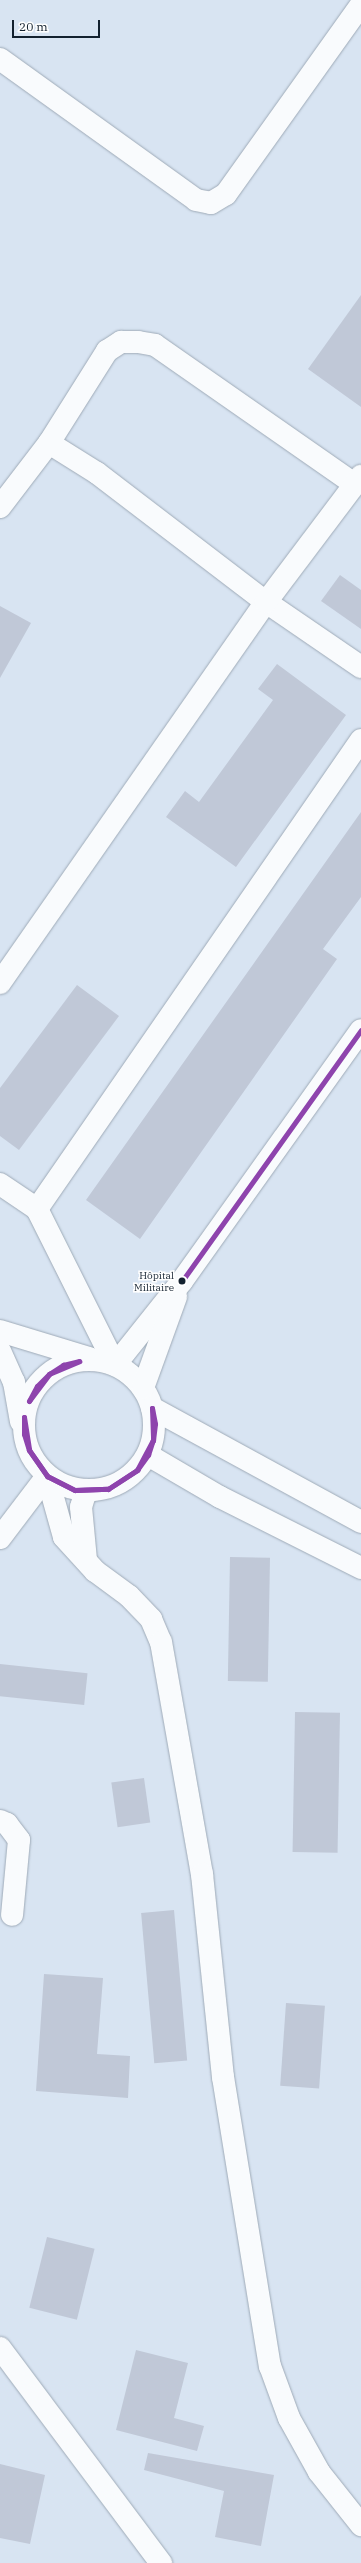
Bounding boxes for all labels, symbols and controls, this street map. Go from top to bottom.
scale bar [14,12,102,38]
text: 20 m [19,19,48,34]
place label: Hôpital Militaire [134,1269,174,1292]
marker: Hôpital Militaire [177,1276,187,1286]

